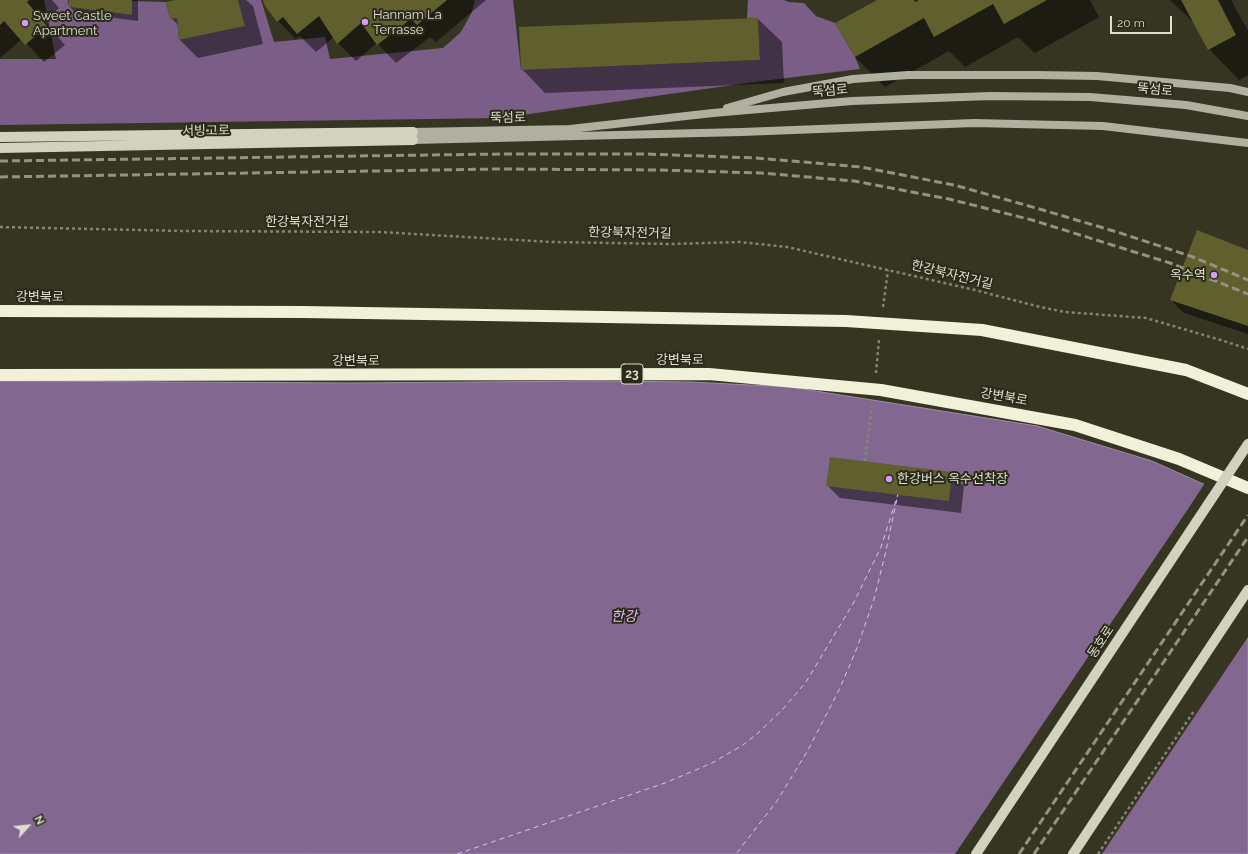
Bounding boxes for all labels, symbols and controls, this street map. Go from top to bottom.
place label: Hannam La Terrasse [373,7,442,38]
place label: Sweet Castle Apartment [33,8,112,39]
scale bar [1112,8,1174,34]
text: 20 m [1117,16,1145,30]
marker: Hannam La Terrasse [360,17,370,27]
marker: Sweet Castle Apartment [20,18,30,28]
street label: 뚝섬로 [1136,81,1174,99]
street label: 뚝섬로 [811,82,849,100]
street label: 뚝섬로 [490,110,526,126]
street label: 서빙고로 [182,123,230,139]
street label: 한강북자전거길 [265,214,349,230]
street label: 한강북자전거길 [588,224,672,242]
street label: 한강북자전거길 [909,257,995,293]
place label: 옥수역 [1170,267,1206,283]
marker: 옥수역 [1209,270,1219,280]
street label: 강변북로 [16,289,64,305]
street label: 강변북로 [656,352,704,368]
street label: 강변북로 [332,353,380,369]
road number: 23 [621,364,643,384]
street label: 강변북로 [979,385,1029,409]
place label: 한강버스 옥수선착장 [897,471,1008,487]
marker: 한강버스 옥수선착장 [884,474,894,484]
water label: 한강 [611,609,637,625]
street label: 동호로 [1085,623,1117,661]
north arrow [8,806,48,846]
text: N [31,814,47,827]

